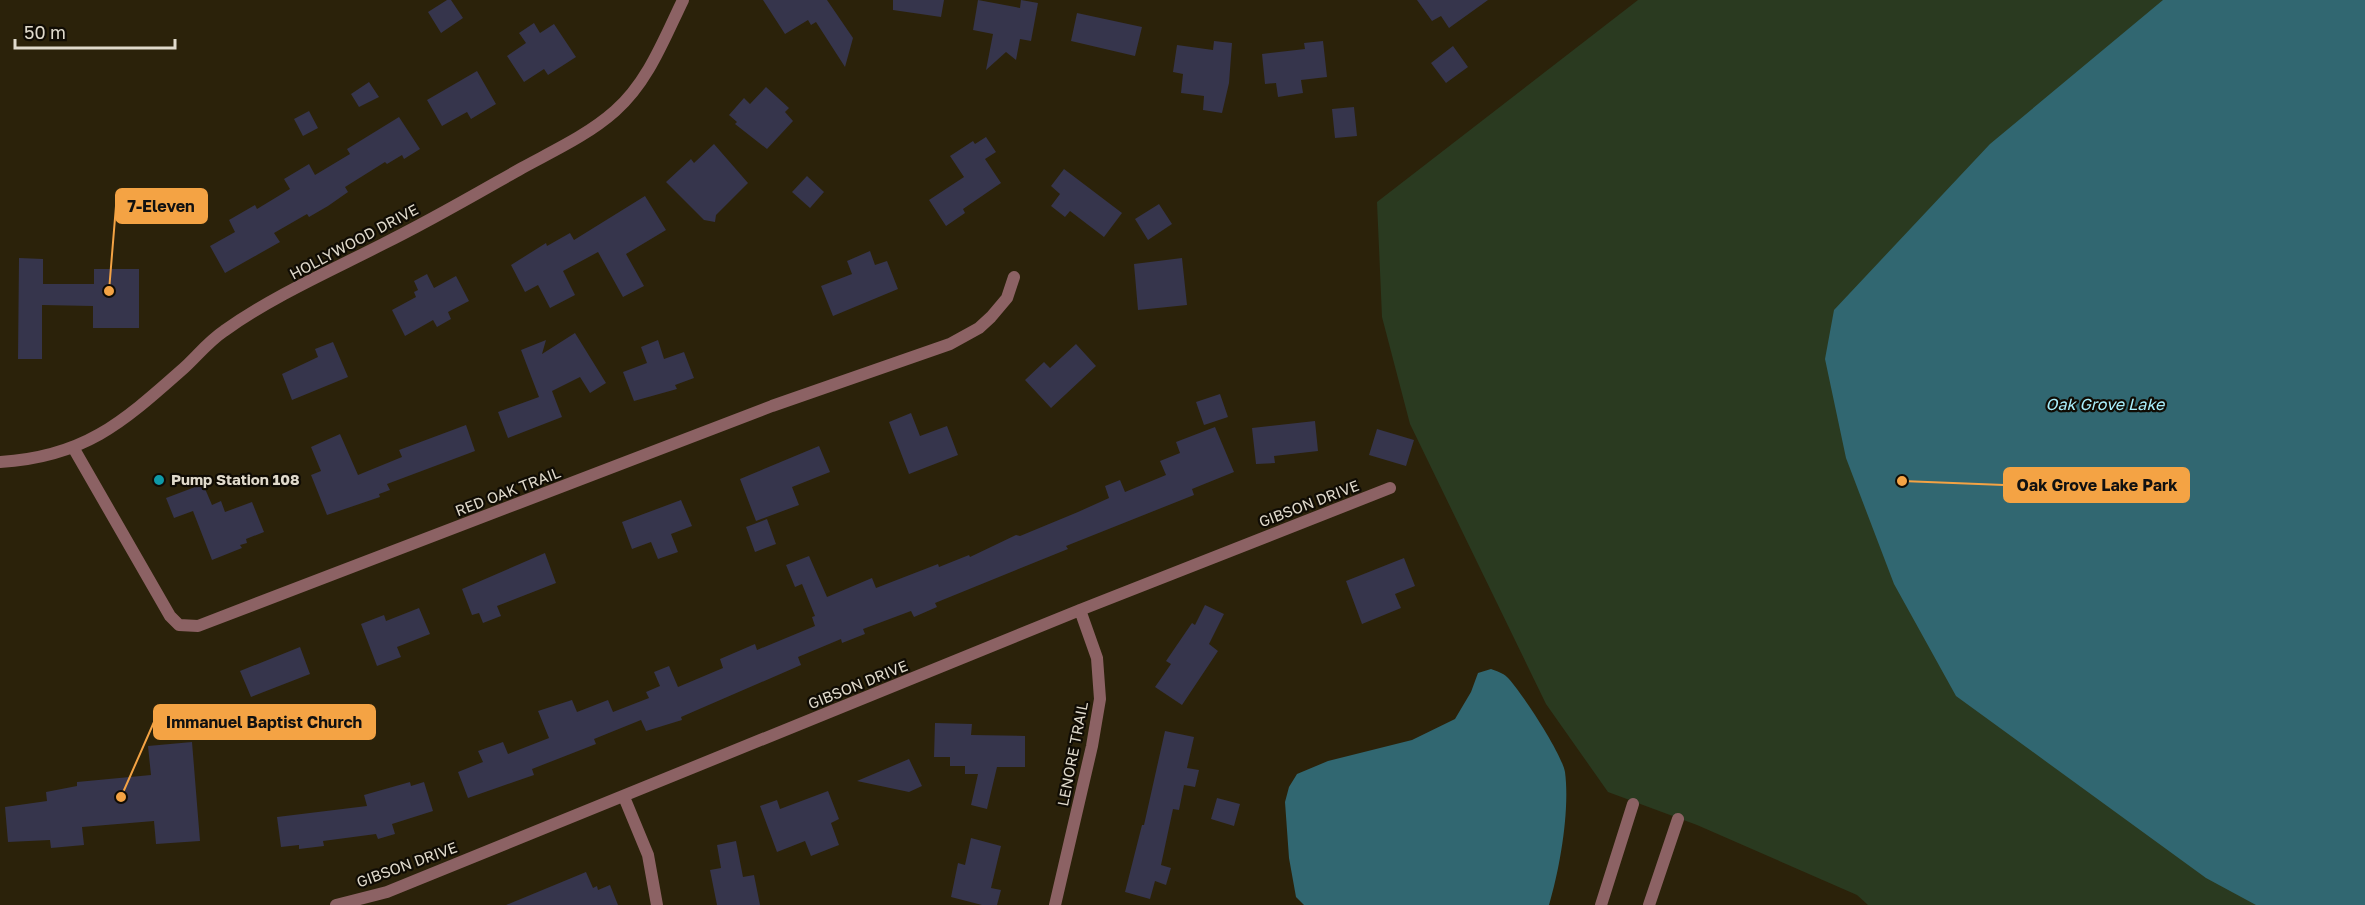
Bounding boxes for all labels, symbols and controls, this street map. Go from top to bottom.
scale bar [15,12,176,50]
text: 50 m [24,21,66,43]
callout: 7-Eleven [116,189,207,223]
text: 7-Eleven [127,196,195,216]
street label: HOLLYWOOD DRIVE [286,200,421,283]
water label: Oak Grove Lake [2046,394,2166,414]
street label: RED OAK TRAIL [452,463,563,519]
callout: Oak Grove Lake Park [2004,468,2189,502]
place label: Pump Station 108 [171,470,300,488]
marker: Pump Station 108 [152,473,166,487]
text: Oak Grove Lake Park [2017,475,2178,495]
street label: GIBSON DRIVE [1256,476,1361,530]
street label: GIBSON DRIVE [805,656,910,712]
street label: LENORE TRAIL [1053,700,1091,808]
callout: Immanuel Baptist Church [154,705,375,739]
text: Immanuel Baptist Church [166,712,362,732]
street label: GIBSON DRIVE [354,838,459,891]

